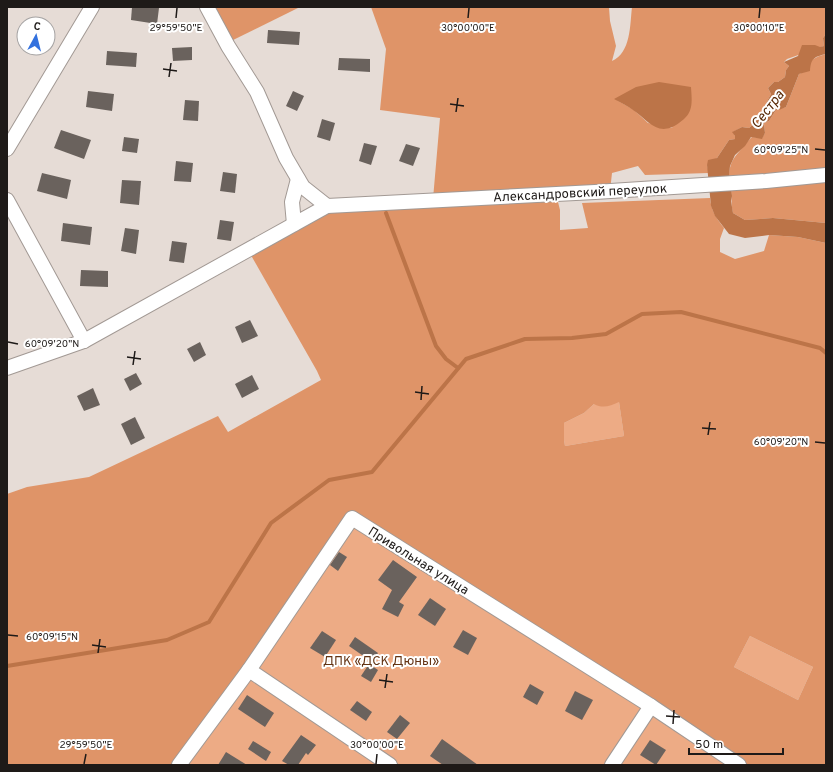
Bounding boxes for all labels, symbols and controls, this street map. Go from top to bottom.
north arrow [16,16,56,56]
text: С [33,20,41,34]
text: 29°59'50"E [149,22,203,35]
text: 30°00'00"E [441,22,495,35]
text: 30°00'10"E [733,22,785,35]
water label: Сестра [748,87,789,132]
text: 60°09'25"N [754,144,808,157]
street label: Александровский переулок [493,181,668,207]
text: 60°09'20"N [25,338,79,351]
text: 60°09'20"N [754,436,808,449]
street label: Привольная улица [365,524,471,599]
text: 60°09'15"N [26,631,78,644]
park label: ДПК «ДСК Дюны» [323,654,439,670]
scale bar [689,730,783,756]
text: 50 m [695,737,723,753]
text: 29°59'50"E [59,739,113,752]
text: 30°00'00"E [350,739,404,752]

